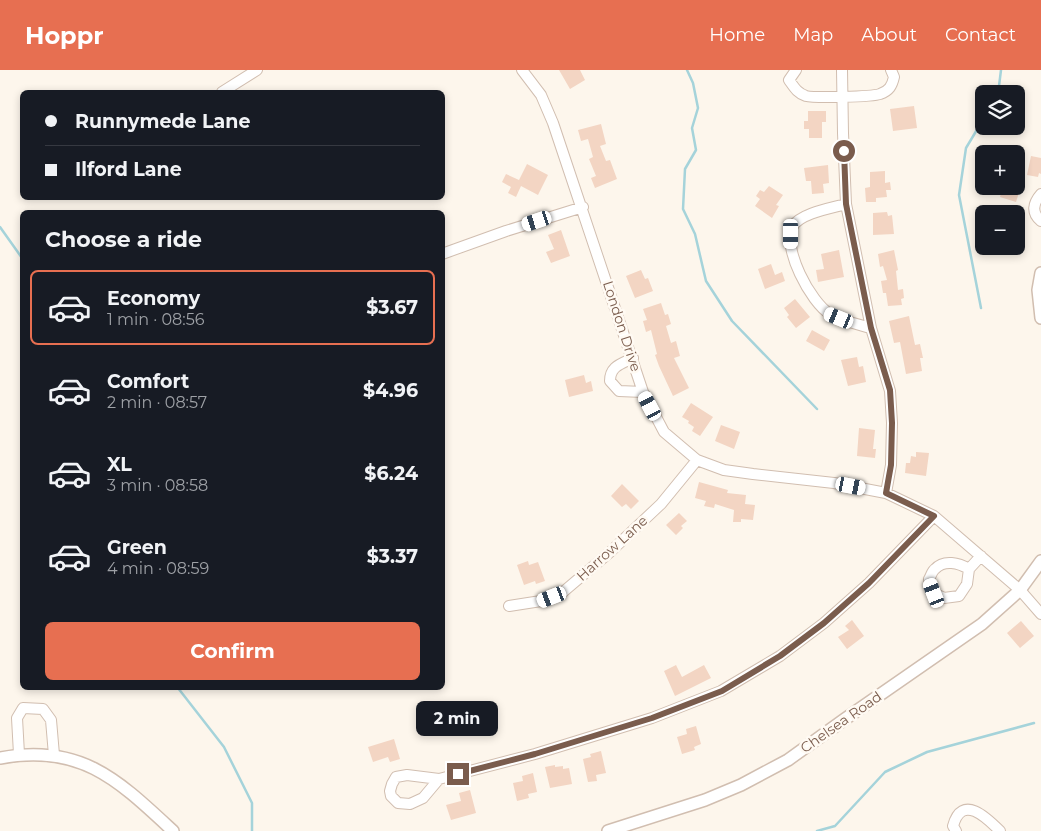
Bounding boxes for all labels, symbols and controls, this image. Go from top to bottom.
text: Hoppr [25,21,104,50]
text: Home [709,24,765,46]
text: Map [793,24,833,46]
text: About [861,24,917,46]
text: Contact [945,24,1016,46]
map controls [975,85,1025,255]
button: layers [975,85,1025,135]
text: Runnymede Lane [75,110,250,133]
route start [833,140,855,162]
button: + [975,145,1025,195]
text: Ilford Lane [75,158,182,181]
button: − [975,205,1025,255]
car [520,209,553,233]
car [783,219,798,249]
text: Choose a ride [45,226,202,253]
street label: London Drive [599,278,645,374]
icon: car [47,285,92,330]
text: Economy [107,287,200,310]
text: $3.67 [366,296,418,319]
car [822,305,855,331]
text: 1 min · 08:56 [107,310,204,329]
icon: car [47,368,92,413]
text: Comfort [107,370,189,393]
text: $4.96 [363,379,418,402]
car [636,389,663,423]
text: 2 min · 08:57 [107,393,207,412]
icon: car [47,451,92,496]
text: XL [107,453,132,476]
text: $6.24 [364,462,418,485]
text: 3 min · 08:58 [107,476,208,495]
car [834,476,867,496]
street label: Harrow Lane [573,511,651,585]
icon: car [47,534,92,579]
text: Green [107,536,167,559]
text: $3.37 [367,545,418,568]
text: 4 min · 08:59 [107,559,209,578]
car [921,576,946,610]
car [535,585,568,609]
button: Confirm [45,622,420,680]
street label: Chelsea Road [797,687,885,757]
callout: 2 min [417,702,499,736]
text: 2 min [434,709,480,728]
route end [447,763,469,785]

